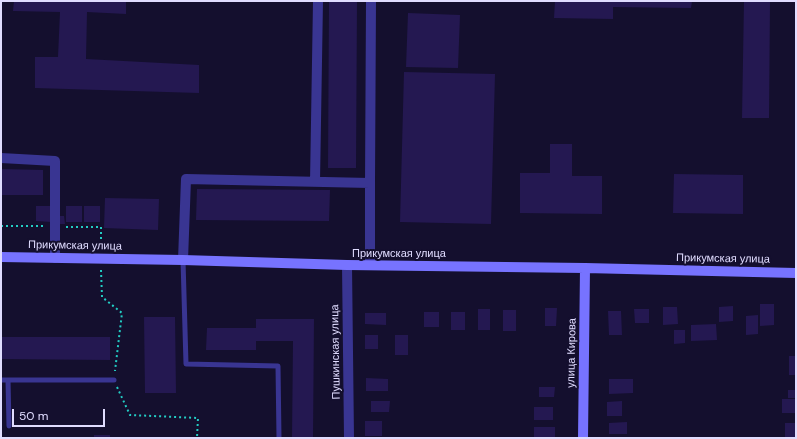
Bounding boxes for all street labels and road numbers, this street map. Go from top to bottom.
street label: Прикумская улица [28,239,122,253]
street label: Прикумская улица [352,247,446,261]
street label: Прикумская улица [676,252,770,266]
street label: Пушкинская улица [329,304,343,400]
street label: улица Кирова [565,318,579,388]

